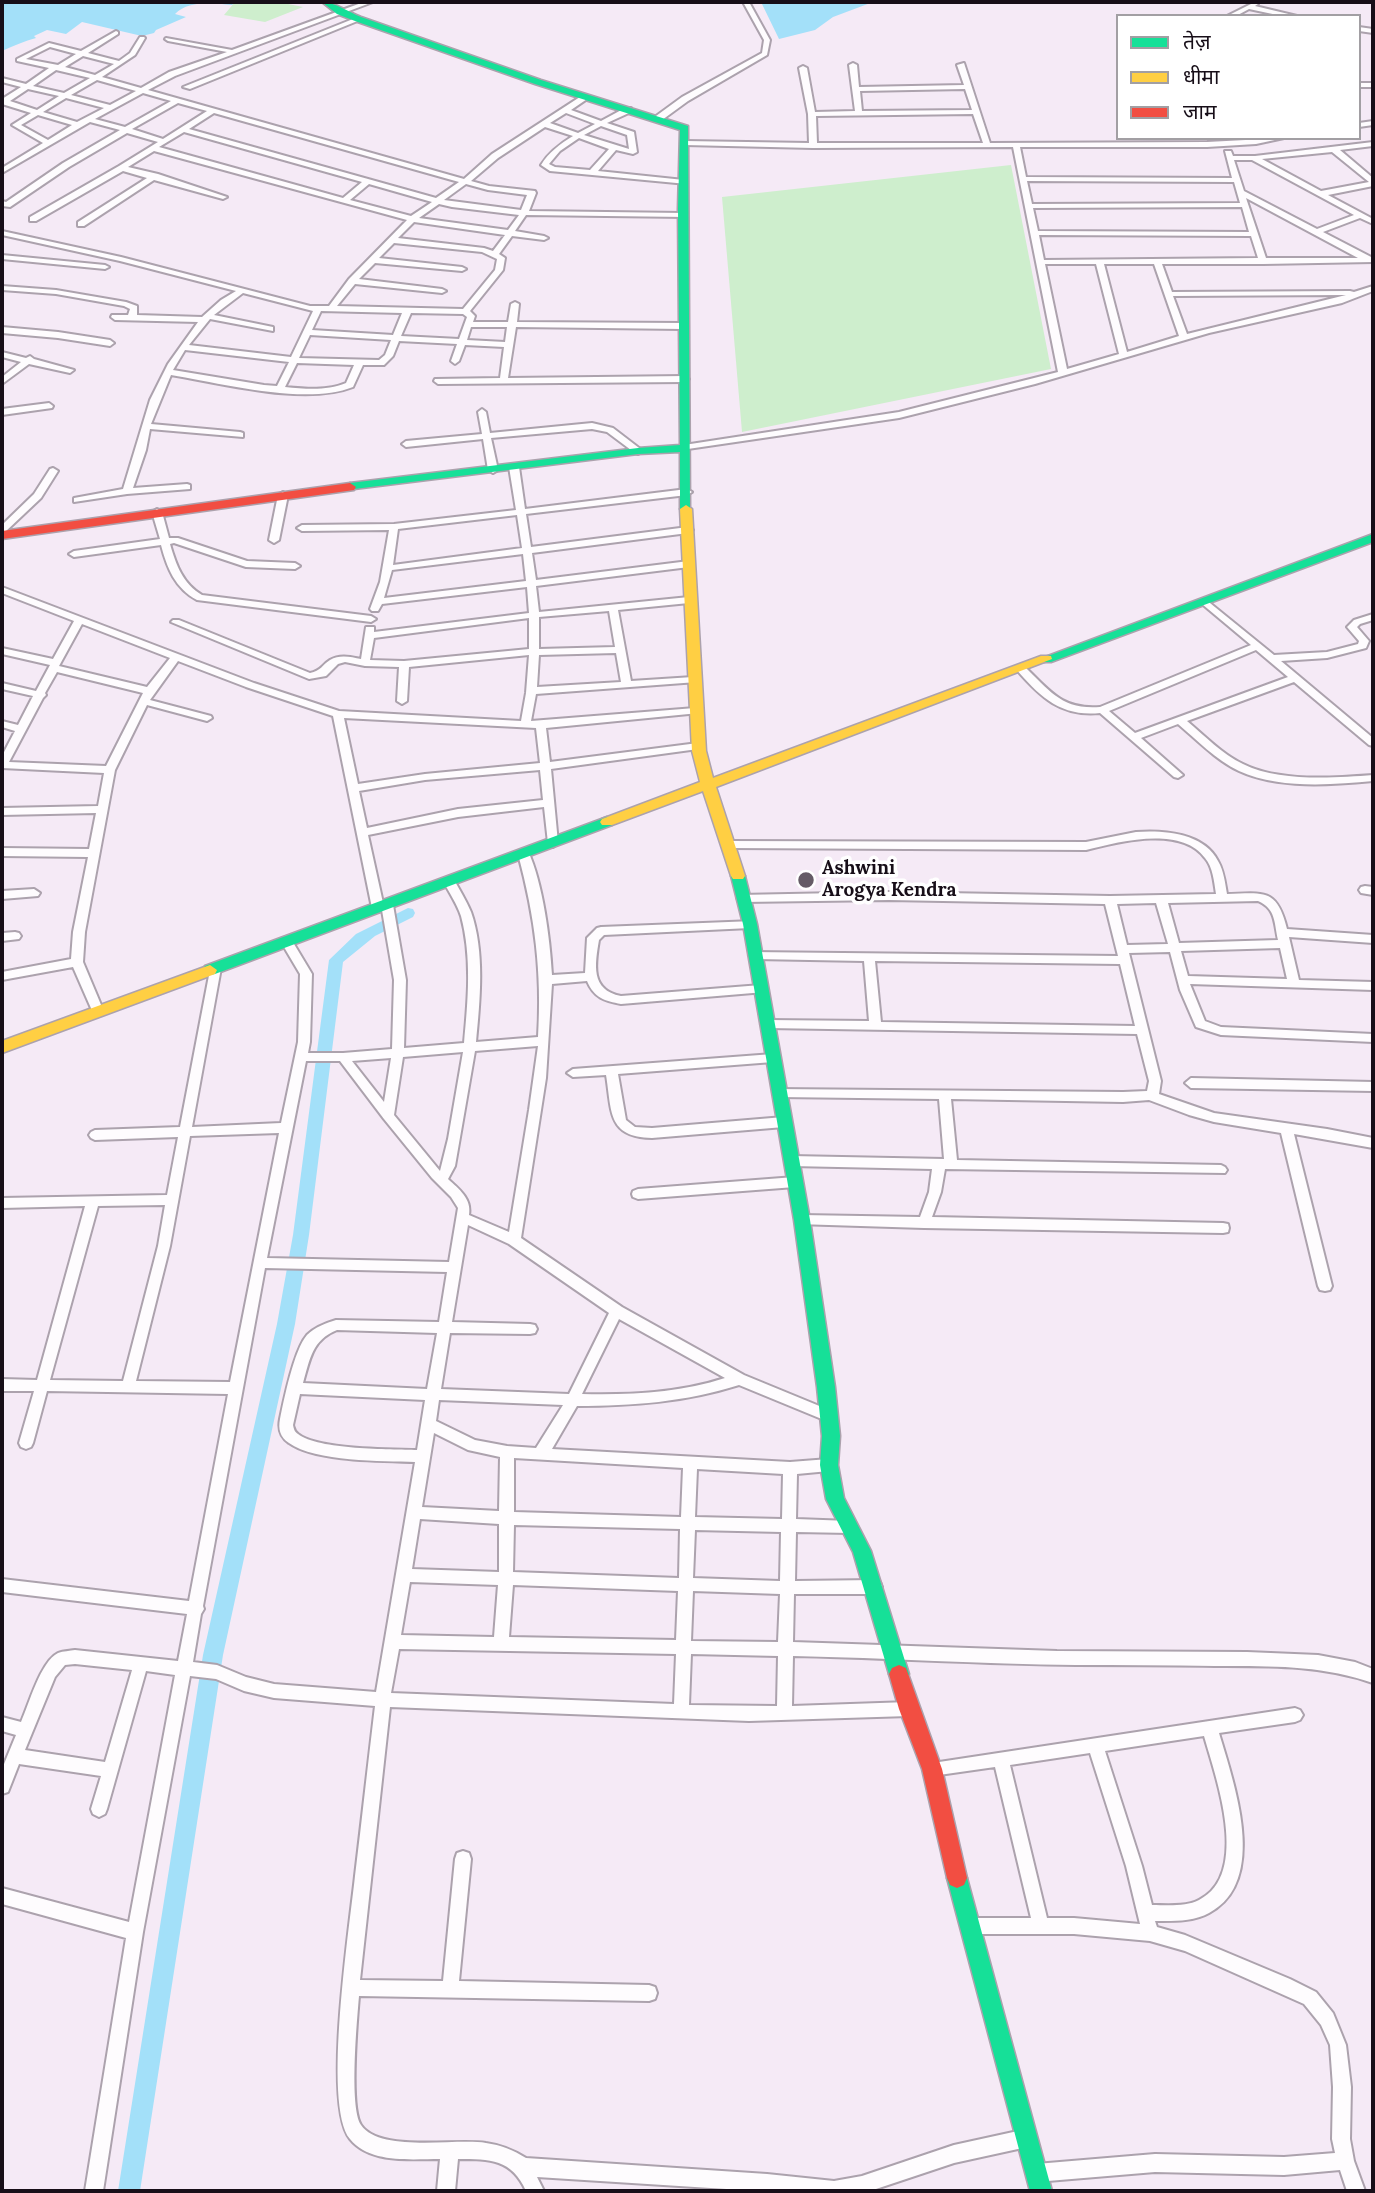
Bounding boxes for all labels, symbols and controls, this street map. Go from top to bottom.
legend [1116,14,1361,140]
text: तेज़ [1183,28,1211,55]
text: धीमा [1183,63,1219,90]
text: जाम [1183,98,1217,125]
place label: Ashwini Arogya Kendra [822,858,956,902]
marker: Ashwini Arogya Kendra [796,870,816,890]

